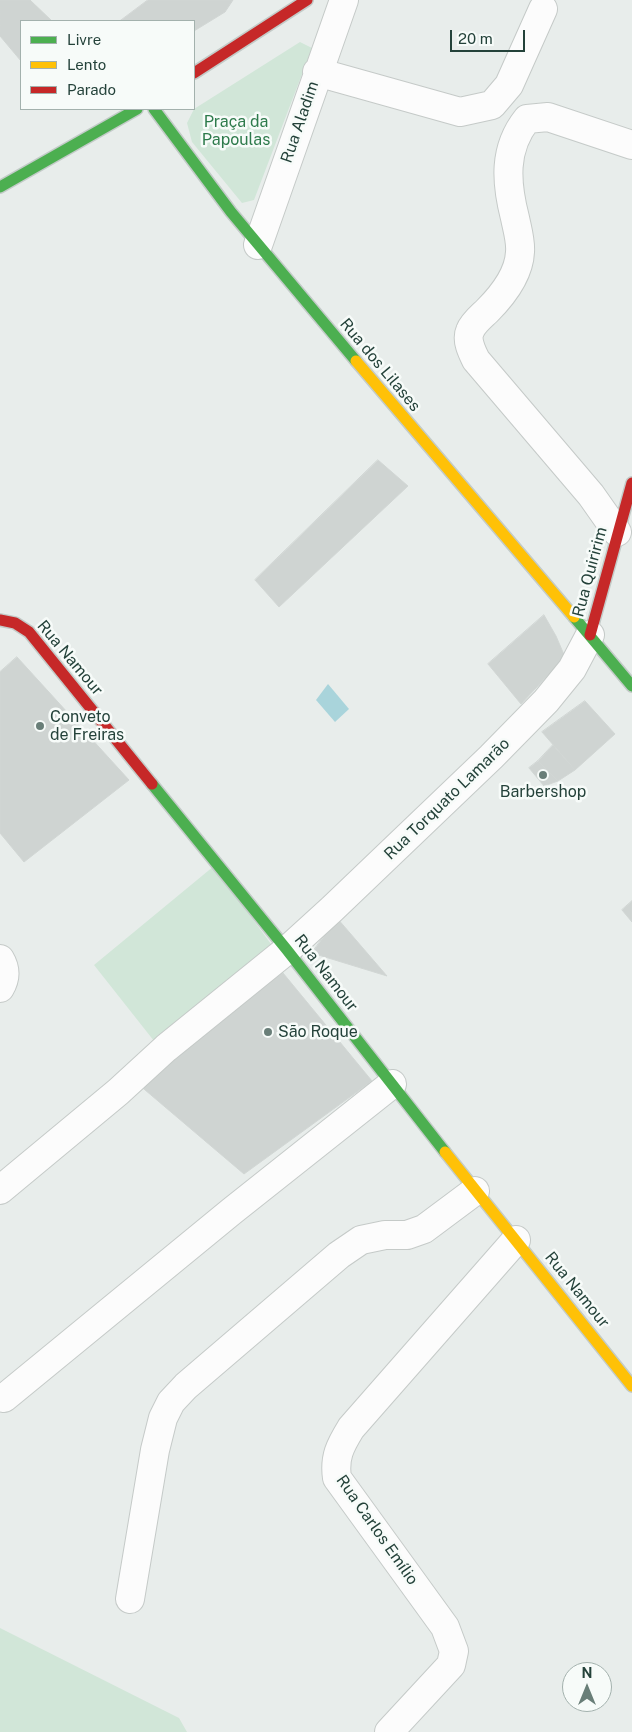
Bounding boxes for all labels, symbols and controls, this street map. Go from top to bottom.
legend [20,20,195,110]
scale bar [452,20,527,52]
text: 20 m [458,30,493,47]
text: Livre [67,31,101,48]
text: Lento [67,56,106,73]
street label: Rua Aladim [277,79,323,165]
text: Parado [67,81,116,98]
park label: Praça da Papoulas [202,112,270,150]
street label: Rua dos Lilases [336,315,424,415]
street label: Rua Quiririm [569,525,611,619]
street label: Rua Namour [33,617,107,699]
place label: Conveto de Freiras [50,707,124,745]
marker: Conveto de Freiras [34,720,46,732]
street label: Rua Torquato Lamarão [380,734,514,864]
marker: Barbershop [537,769,549,781]
place label: Barbershop [500,782,586,802]
street label: Rua Namour [290,931,362,1015]
place label: São Roque [278,1022,358,1042]
marker: São Roque [262,1026,274,1038]
street label: Rua Namour [541,1248,613,1332]
street label: Rua Carlos Emílio [332,1471,422,1589]
north arrow [562,1662,612,1712]
text: N [582,1665,592,1681]

